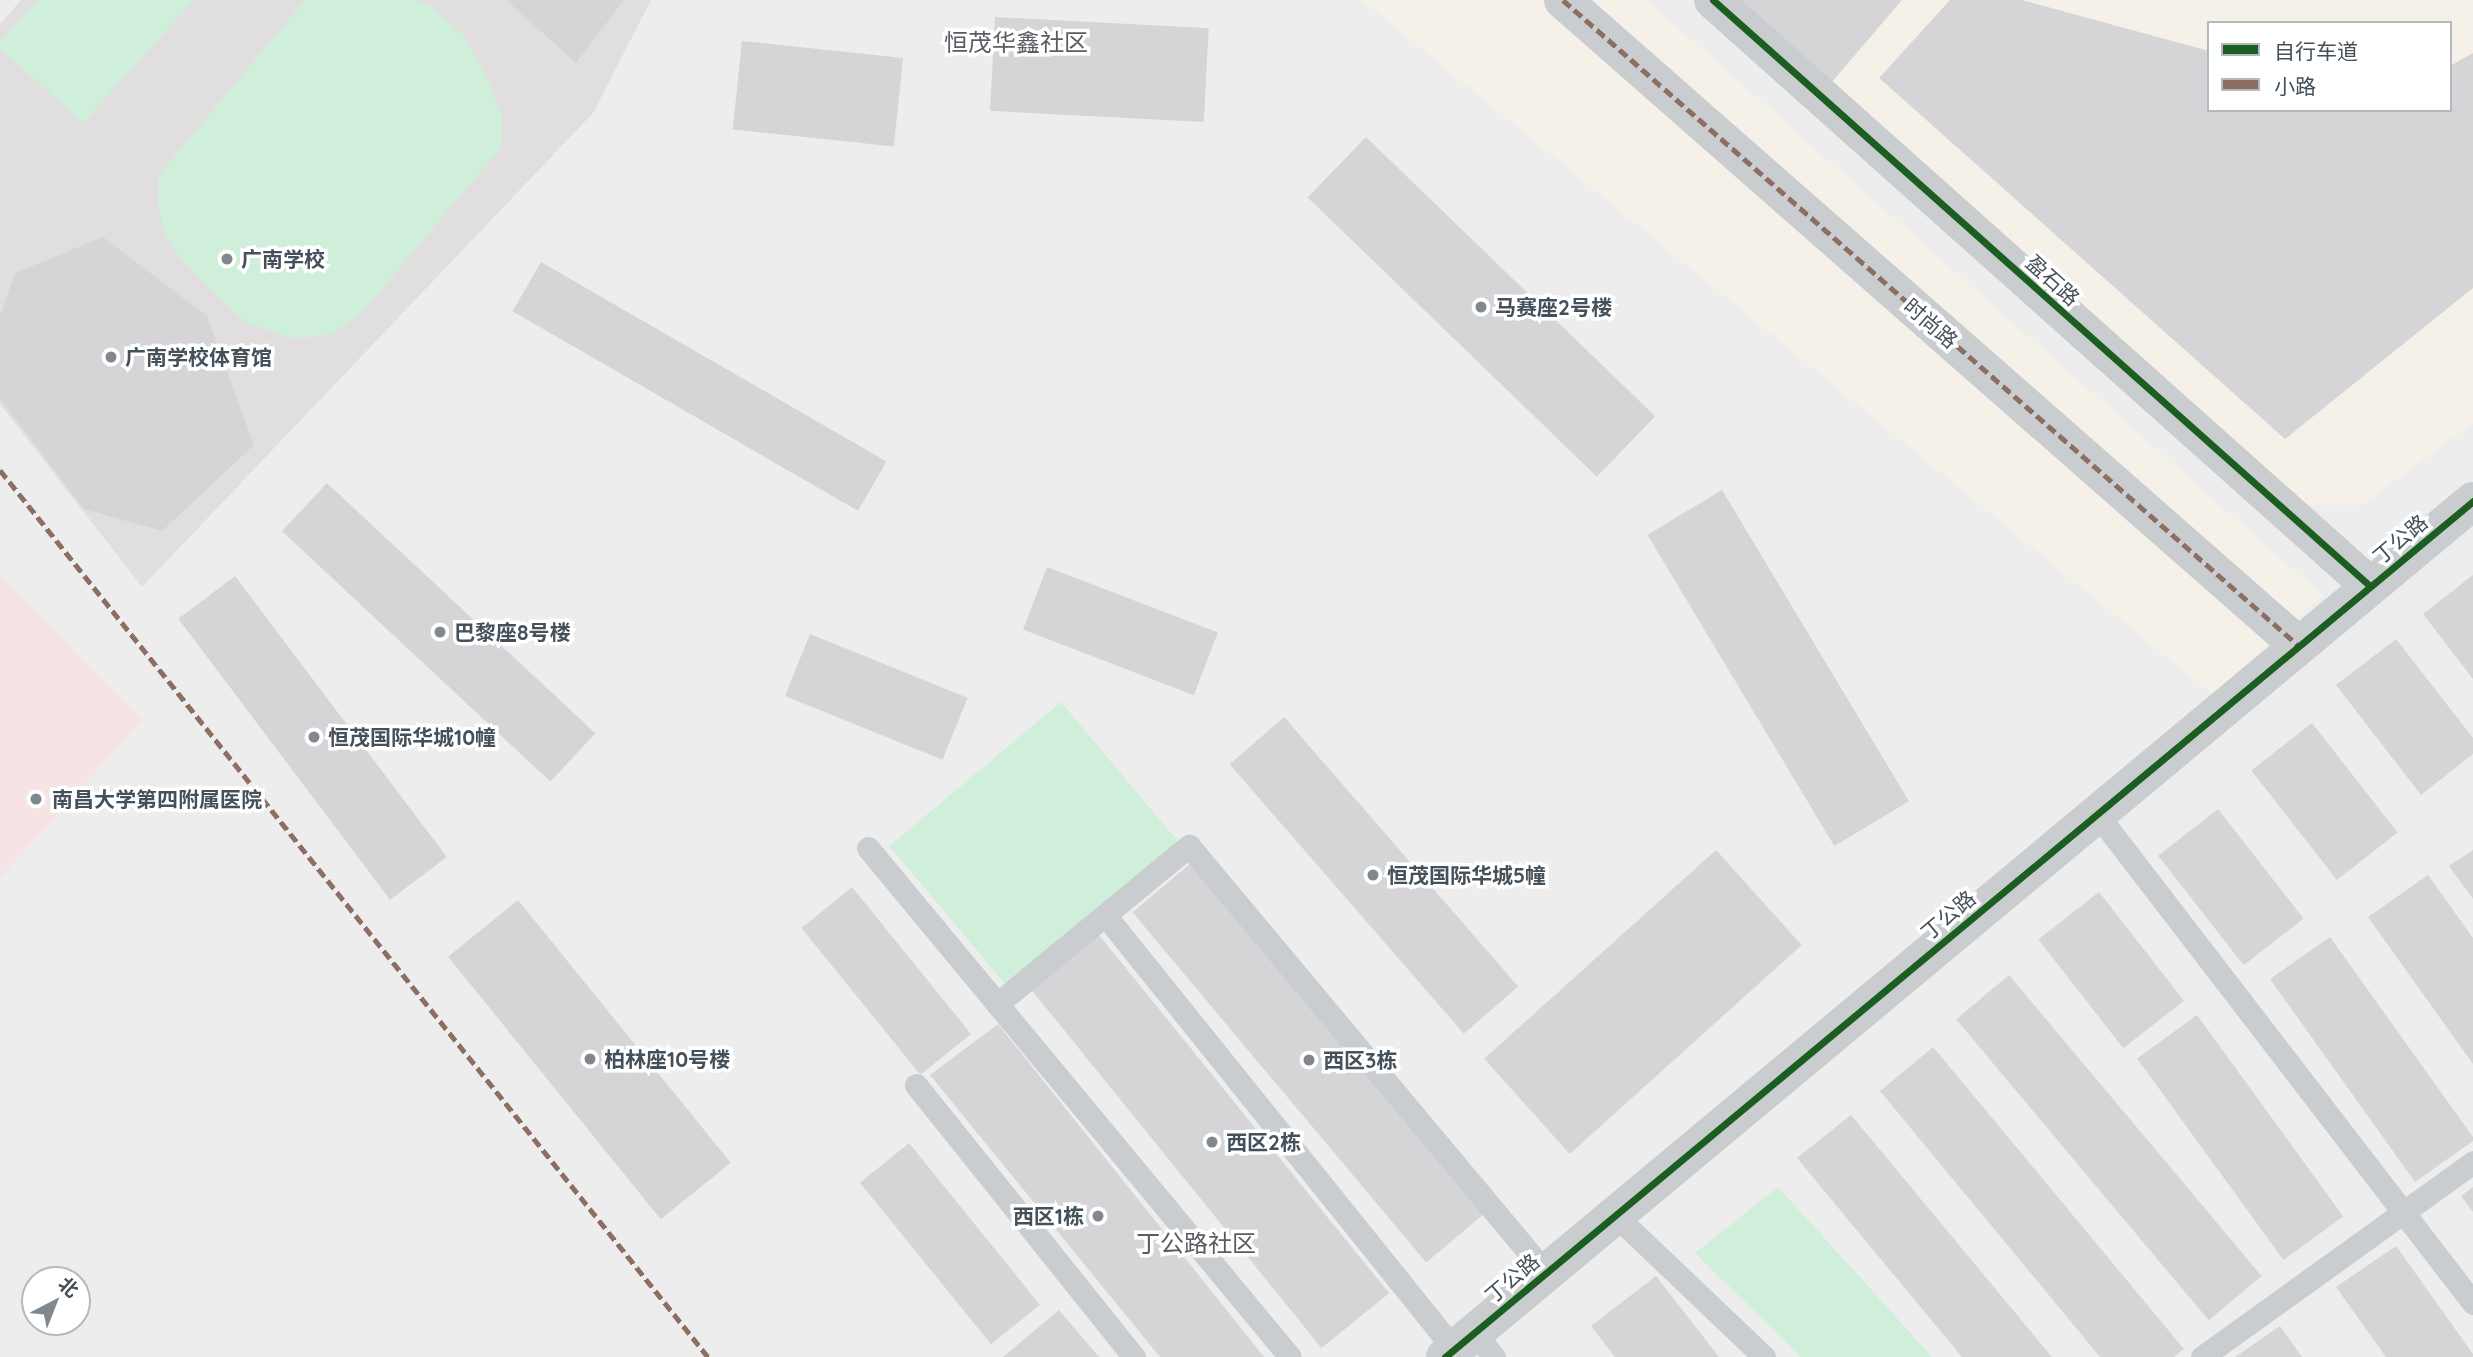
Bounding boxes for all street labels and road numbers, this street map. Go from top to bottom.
street label: 盈石路 [2021,250,2085,310]
street label: 时尚路 [1899,293,1963,353]
street label: 丁公路 [2368,509,2432,569]
street label: 丁公路 [1916,885,1980,945]
street label: 丁公路 [1480,1248,1544,1308]

